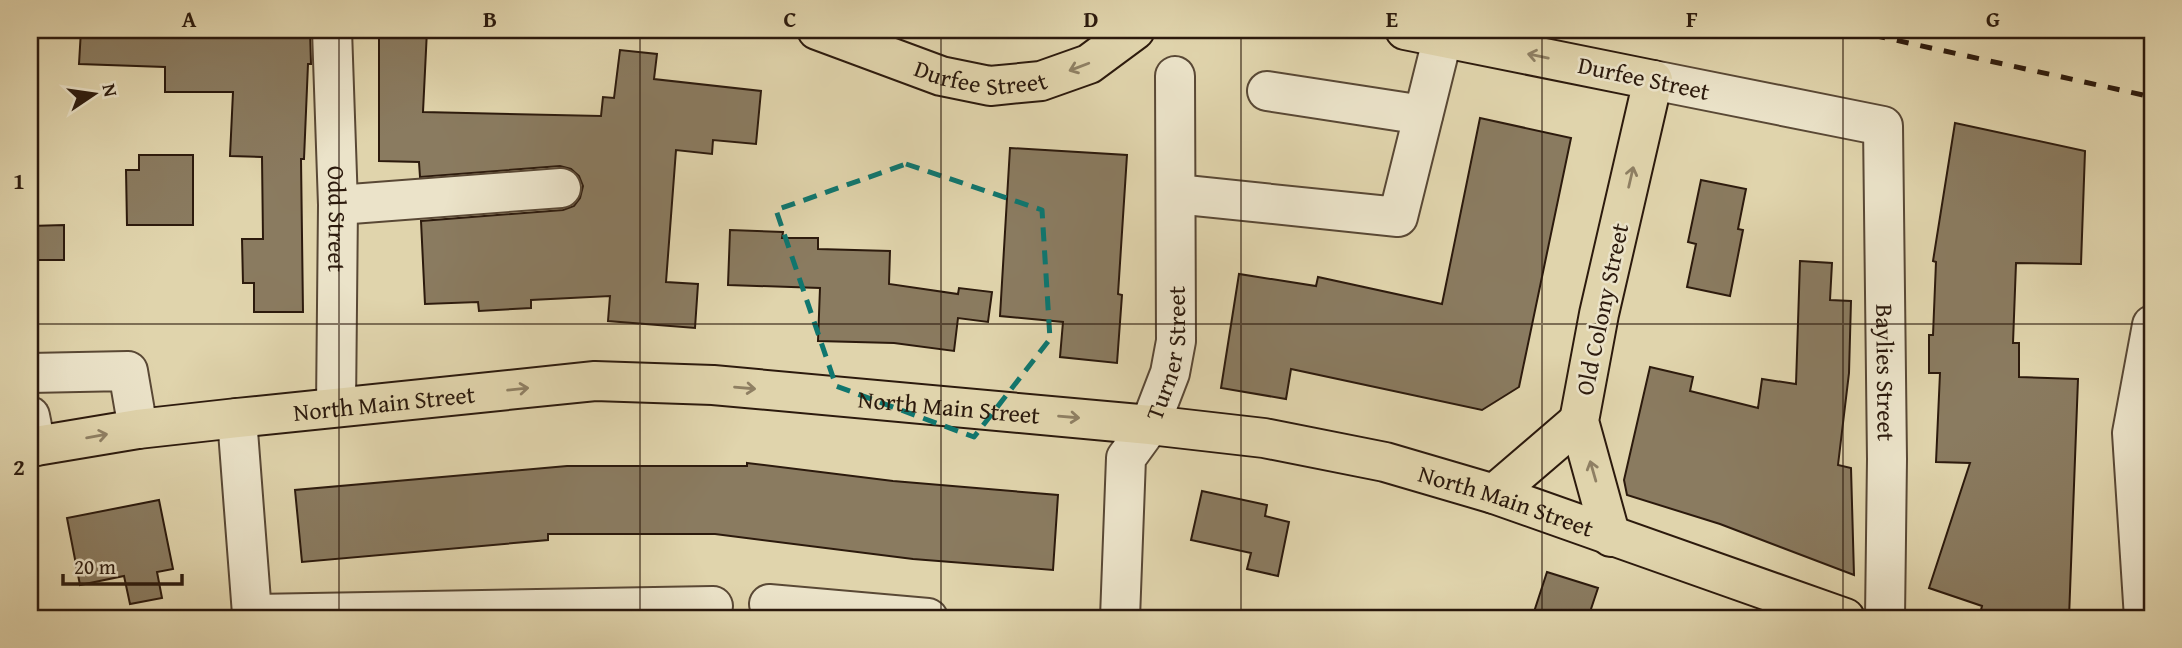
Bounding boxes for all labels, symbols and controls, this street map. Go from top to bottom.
text: A [182,2,197,35]
text: B [483,2,497,35]
text: C [783,2,797,35]
text: D [1084,2,1099,35]
text: E [1386,2,1398,35]
text: F [1686,2,1698,35]
text: G [1986,2,2000,35]
street label: Durfee Street [1575,47,1714,109]
one-way arrow [1527,49,1550,63]
street label: Durfee Street [909,50,1052,104]
north arrow [60,60,130,130]
one-way arrow [1068,62,1090,74]
text: N [95,81,126,100]
text: 1 [13,164,25,197]
street label: Odd Street [319,165,356,273]
one-way arrow [1624,166,1638,189]
street label: Old Colony Street [1567,219,1637,398]
street label: Turner Street [1136,285,1194,425]
street label: Baylies Street [1868,304,1904,442]
street label: North Main Street [292,376,477,430]
street label: North Main Street [857,381,1042,432]
one-way arrow [506,382,529,395]
one-way arrow [733,382,755,395]
one-way arrow [1057,411,1080,424]
one-way arrow [85,429,108,442]
text: 2 [13,450,25,483]
street label: North Main Street [1414,455,1599,546]
one-way arrow [1585,460,1598,482]
scale bar [63,543,182,587]
text: 20 m [74,551,116,582]

